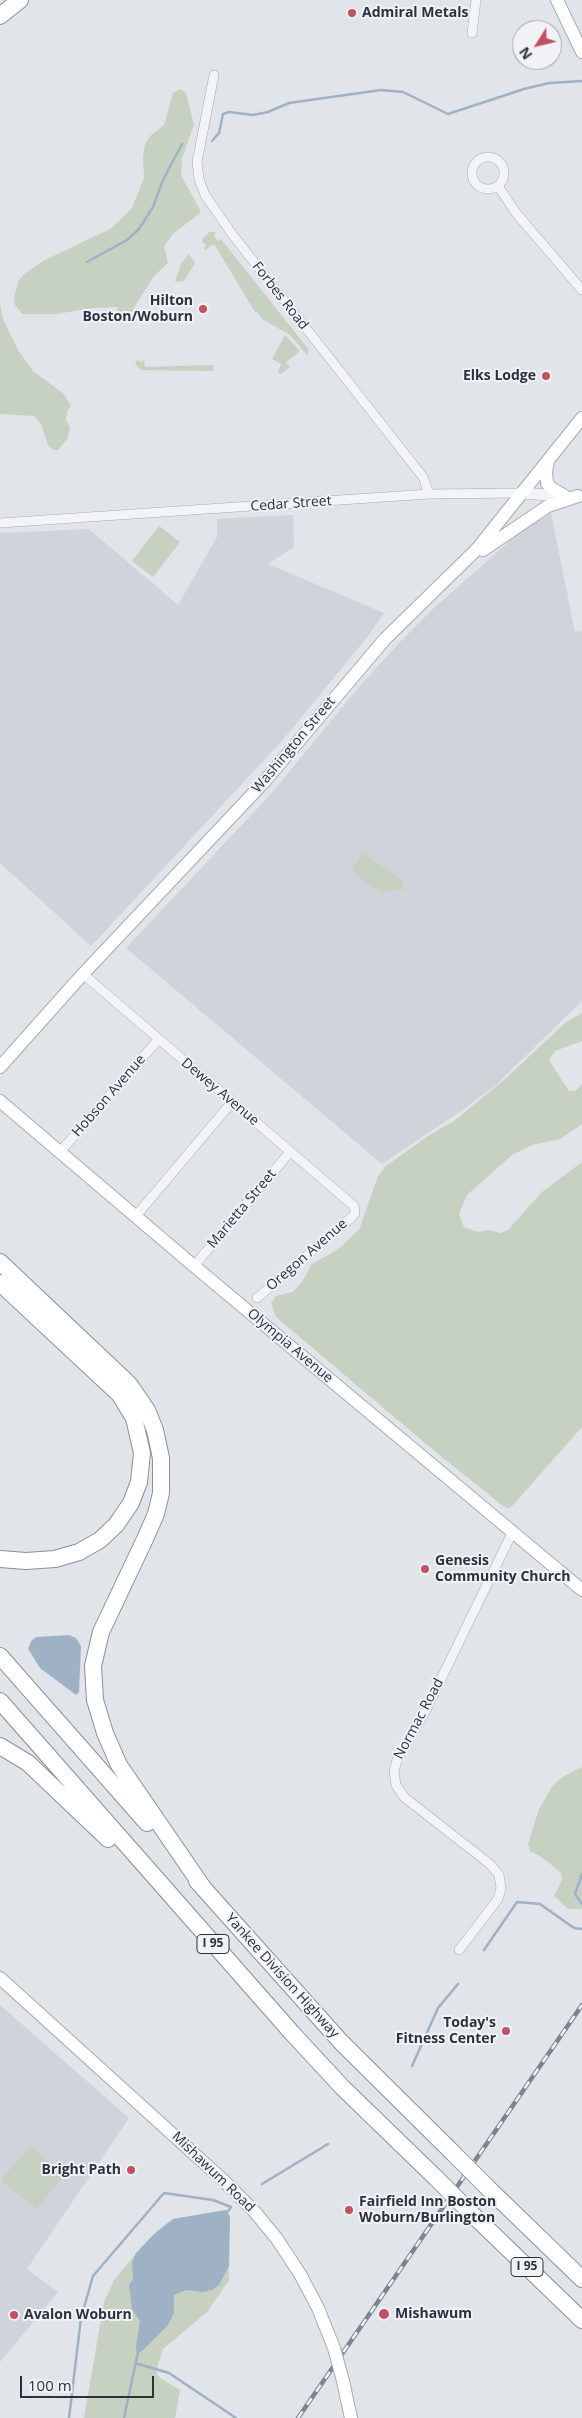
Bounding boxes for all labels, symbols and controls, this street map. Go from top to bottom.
place label: Admiral Metals [362,5,468,21]
marker: Admiral Metals [346,7,358,19]
north arrow [512,20,562,70]
text: N [514,43,536,64]
street label: Forbes Road [248,259,312,333]
place label: Hilton Boston/Woburn [82,293,193,326]
marker: Hilton Boston/Woburn [197,303,209,315]
place label: Elks Lodge [463,368,536,384]
marker: Elks Lodge [540,370,552,382]
street label: Cedar Street [250,493,332,515]
street label: Washington Street [249,693,339,797]
street label: Hobson Avenue [69,1051,149,1141]
street label: Dewey Avenue [178,1055,262,1129]
street label: Marietta Street [204,1166,280,1252]
street label: Oregon Avenue [263,1215,351,1295]
street label: Olympia Avenue [244,1305,336,1387]
place label: Genesis Community Church [435,1553,571,1585]
marker: Genesis Community Church [419,1563,431,1575]
street label: Normac Road [391,1676,447,1762]
street label: Yankee Division Highway [222,1910,342,2042]
road number: I 95 [197,1935,229,1954]
place label: Today's Fitness Center [396,2015,496,2048]
marker: Today's Fitness Center [500,2025,512,2037]
street label: Mishawum Road [168,2128,258,2216]
place label: Bright Path [42,2162,121,2178]
marker: Bright Path [125,2164,137,2176]
place label: Fairfield Inn Boston Woburn/Burlington [359,2194,496,2226]
marker: Fairfield Inn Boston Woburn/Burlington [343,2204,355,2216]
road number: I 95 [511,2258,543,2276]
place label: Mishawum [395,2306,472,2322]
place label: Avalon Woburn [24,2307,132,2323]
marker: Mishawum [377,2307,391,2321]
marker: Avalon Woburn [8,2309,20,2321]
scale bar [22,2366,156,2398]
text: 100 m [28,2375,72,2395]

